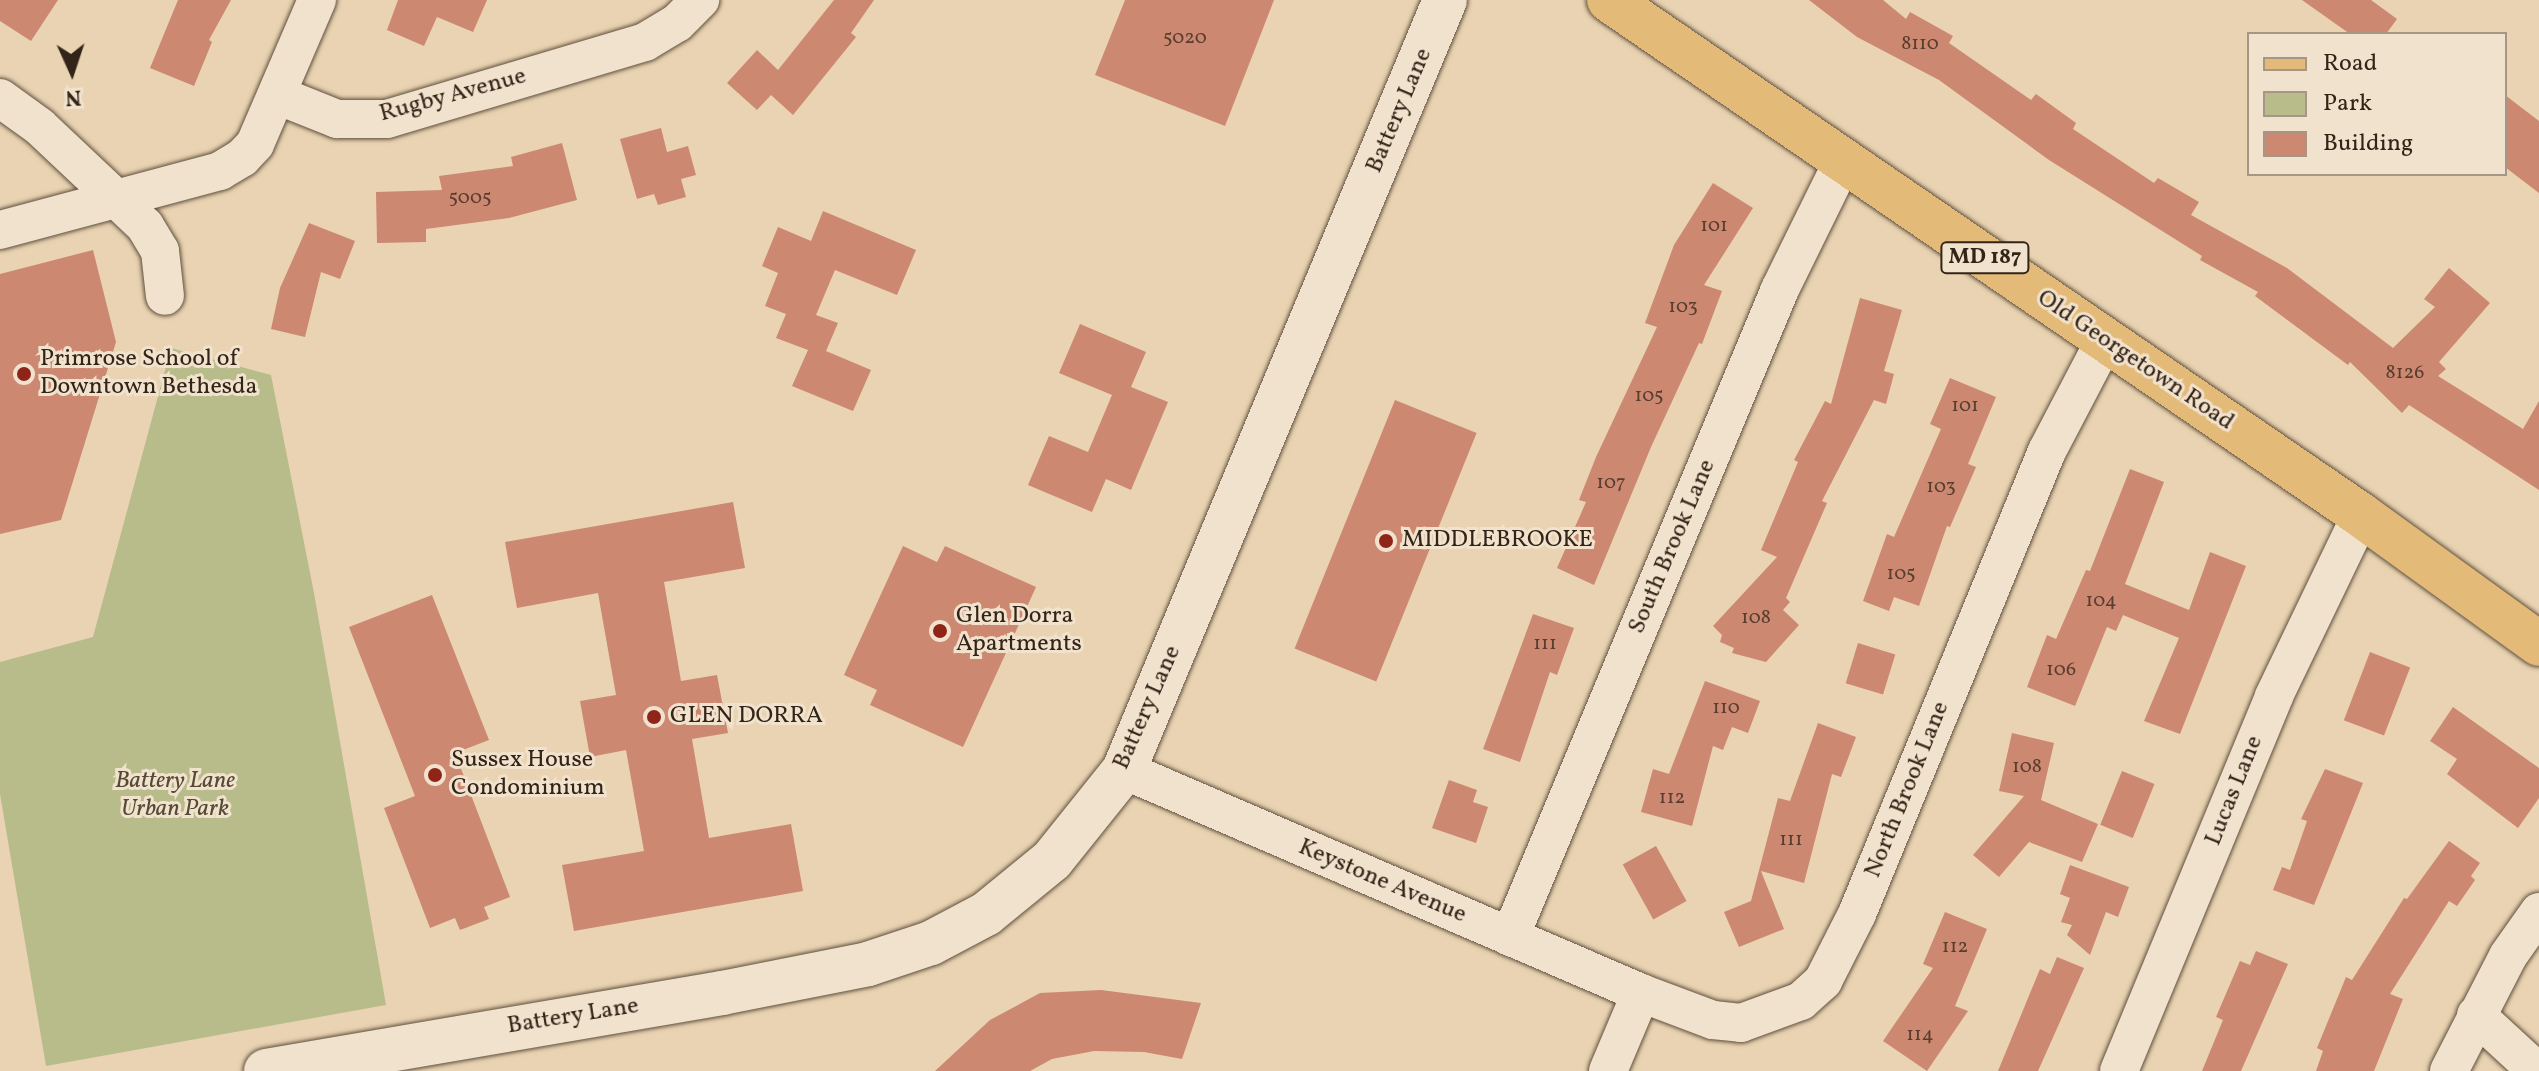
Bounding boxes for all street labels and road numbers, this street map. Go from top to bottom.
street label: Battery Lane [1361,44,1439,178]
street label: Rugby Avenue [376,62,530,130]
road number: MD 187 [1939,240,2031,276]
street label: Old Georgetown Road [2031,284,2239,438]
street label: South Brook Lane [1623,456,1723,638]
street label: Battery Lane [1108,641,1188,775]
street label: North Brook Lane [1860,698,1956,882]
street label: Lucas Lane [2200,732,2270,850]
street label: Keystone Avenue [1294,834,1470,930]
street label: Battery Lane [505,992,641,1042]

